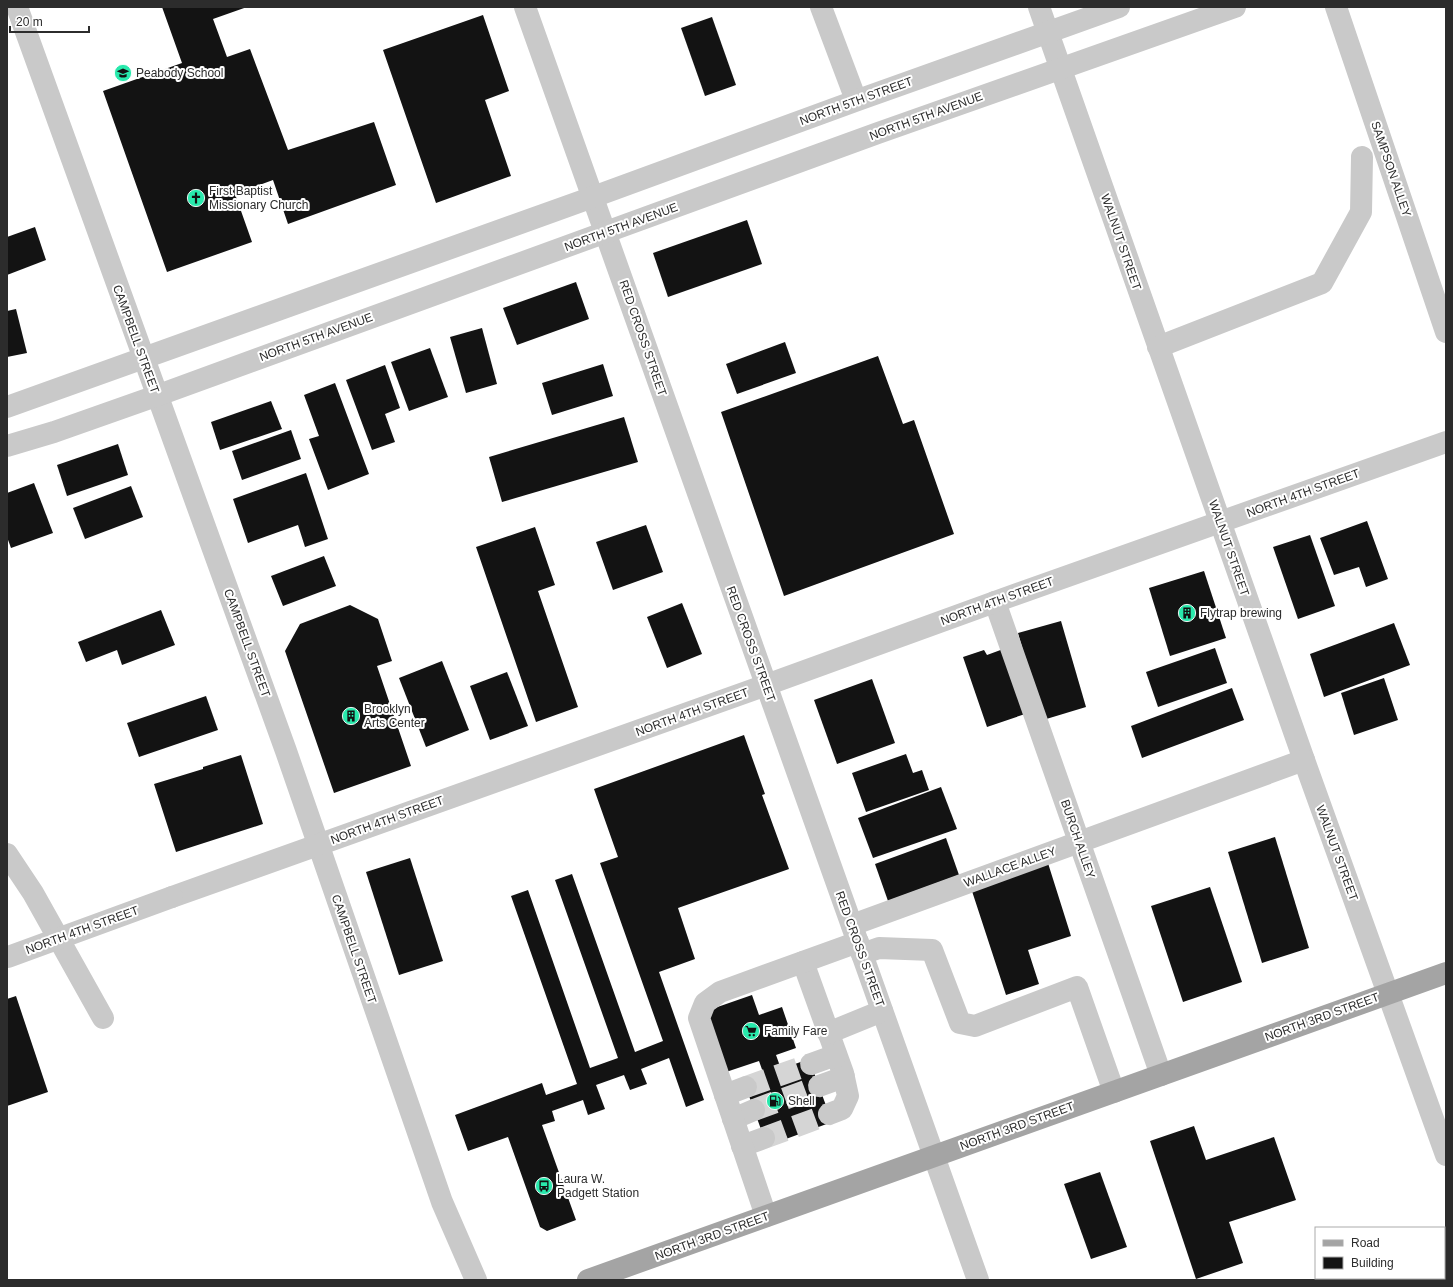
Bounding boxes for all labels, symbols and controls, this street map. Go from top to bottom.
scale bar [10,8,89,34]
text: 20 m [16,15,43,29]
school or university icon: Peabody School [113,63,133,83]
place label: Peabody School [136,66,223,80]
street label: NORTH 5TH STREET [798,74,915,128]
street label: NORTH 5TH AVENUE [867,89,985,143]
street label: SAMPSON ALLEY [1368,119,1414,219]
place label: First Baptist Missionary Church [209,184,308,212]
church icon: First Baptist Missionary Church [186,188,206,208]
street label: WALNUT STREET [1098,192,1144,293]
street label: NORTH 5TH AVENUE [562,200,680,254]
street label: RED CROSS STREET [617,278,670,399]
street label: CAMPBELL STREET [110,283,162,396]
street label: NORTH 5TH AVENUE [257,310,375,364]
street label: NORTH 4TH STREET [1245,466,1362,520]
street label: WALNUT STREET [1206,498,1252,599]
street label: NORTH 4TH STREET [939,574,1056,628]
street label: RED CROSS STREET [724,584,779,704]
street label: CAMPBELL STREET [221,587,273,700]
building icon: Flytrap brewing [1177,603,1197,623]
place label: Flytrap brewing [1200,606,1282,620]
street label: NORTH 4TH STREET [634,685,751,739]
place label: Brooklyn Arts Center [364,702,425,730]
building icon: Brooklyn Arts Center [341,706,361,726]
street label: NORTH 4TH STREET [329,793,446,847]
street label: BURCH ALLEY [1058,798,1098,880]
street label: WALNUT STREET [1313,803,1361,903]
street label: WALLACE ALLEY [962,844,1058,890]
street label: RED CROSS STREET [833,889,888,1009]
street label: CAMPBELL STREET [329,893,379,1006]
street label: NORTH 4TH STREET [24,903,141,957]
street label: NORTH 3RD STREET [1263,990,1382,1044]
supermarket icon: Family Fare [741,1021,761,1041]
place label: Family Fare [764,1024,828,1038]
fuel station icon: Shell [765,1091,785,1111]
place label: Shell [788,1094,815,1108]
street label: NORTH 3RD STREET [958,1099,1077,1153]
place label: Laura W. Padgett Station [557,1172,639,1200]
bus stop icon: Laura W. Padgett Station [534,1176,554,1196]
street label: NORTH 3RD STREET [653,1209,772,1263]
legend [1315,1227,1445,1279]
text: Road [1351,1236,1380,1250]
text: Building [1351,1256,1394,1270]

